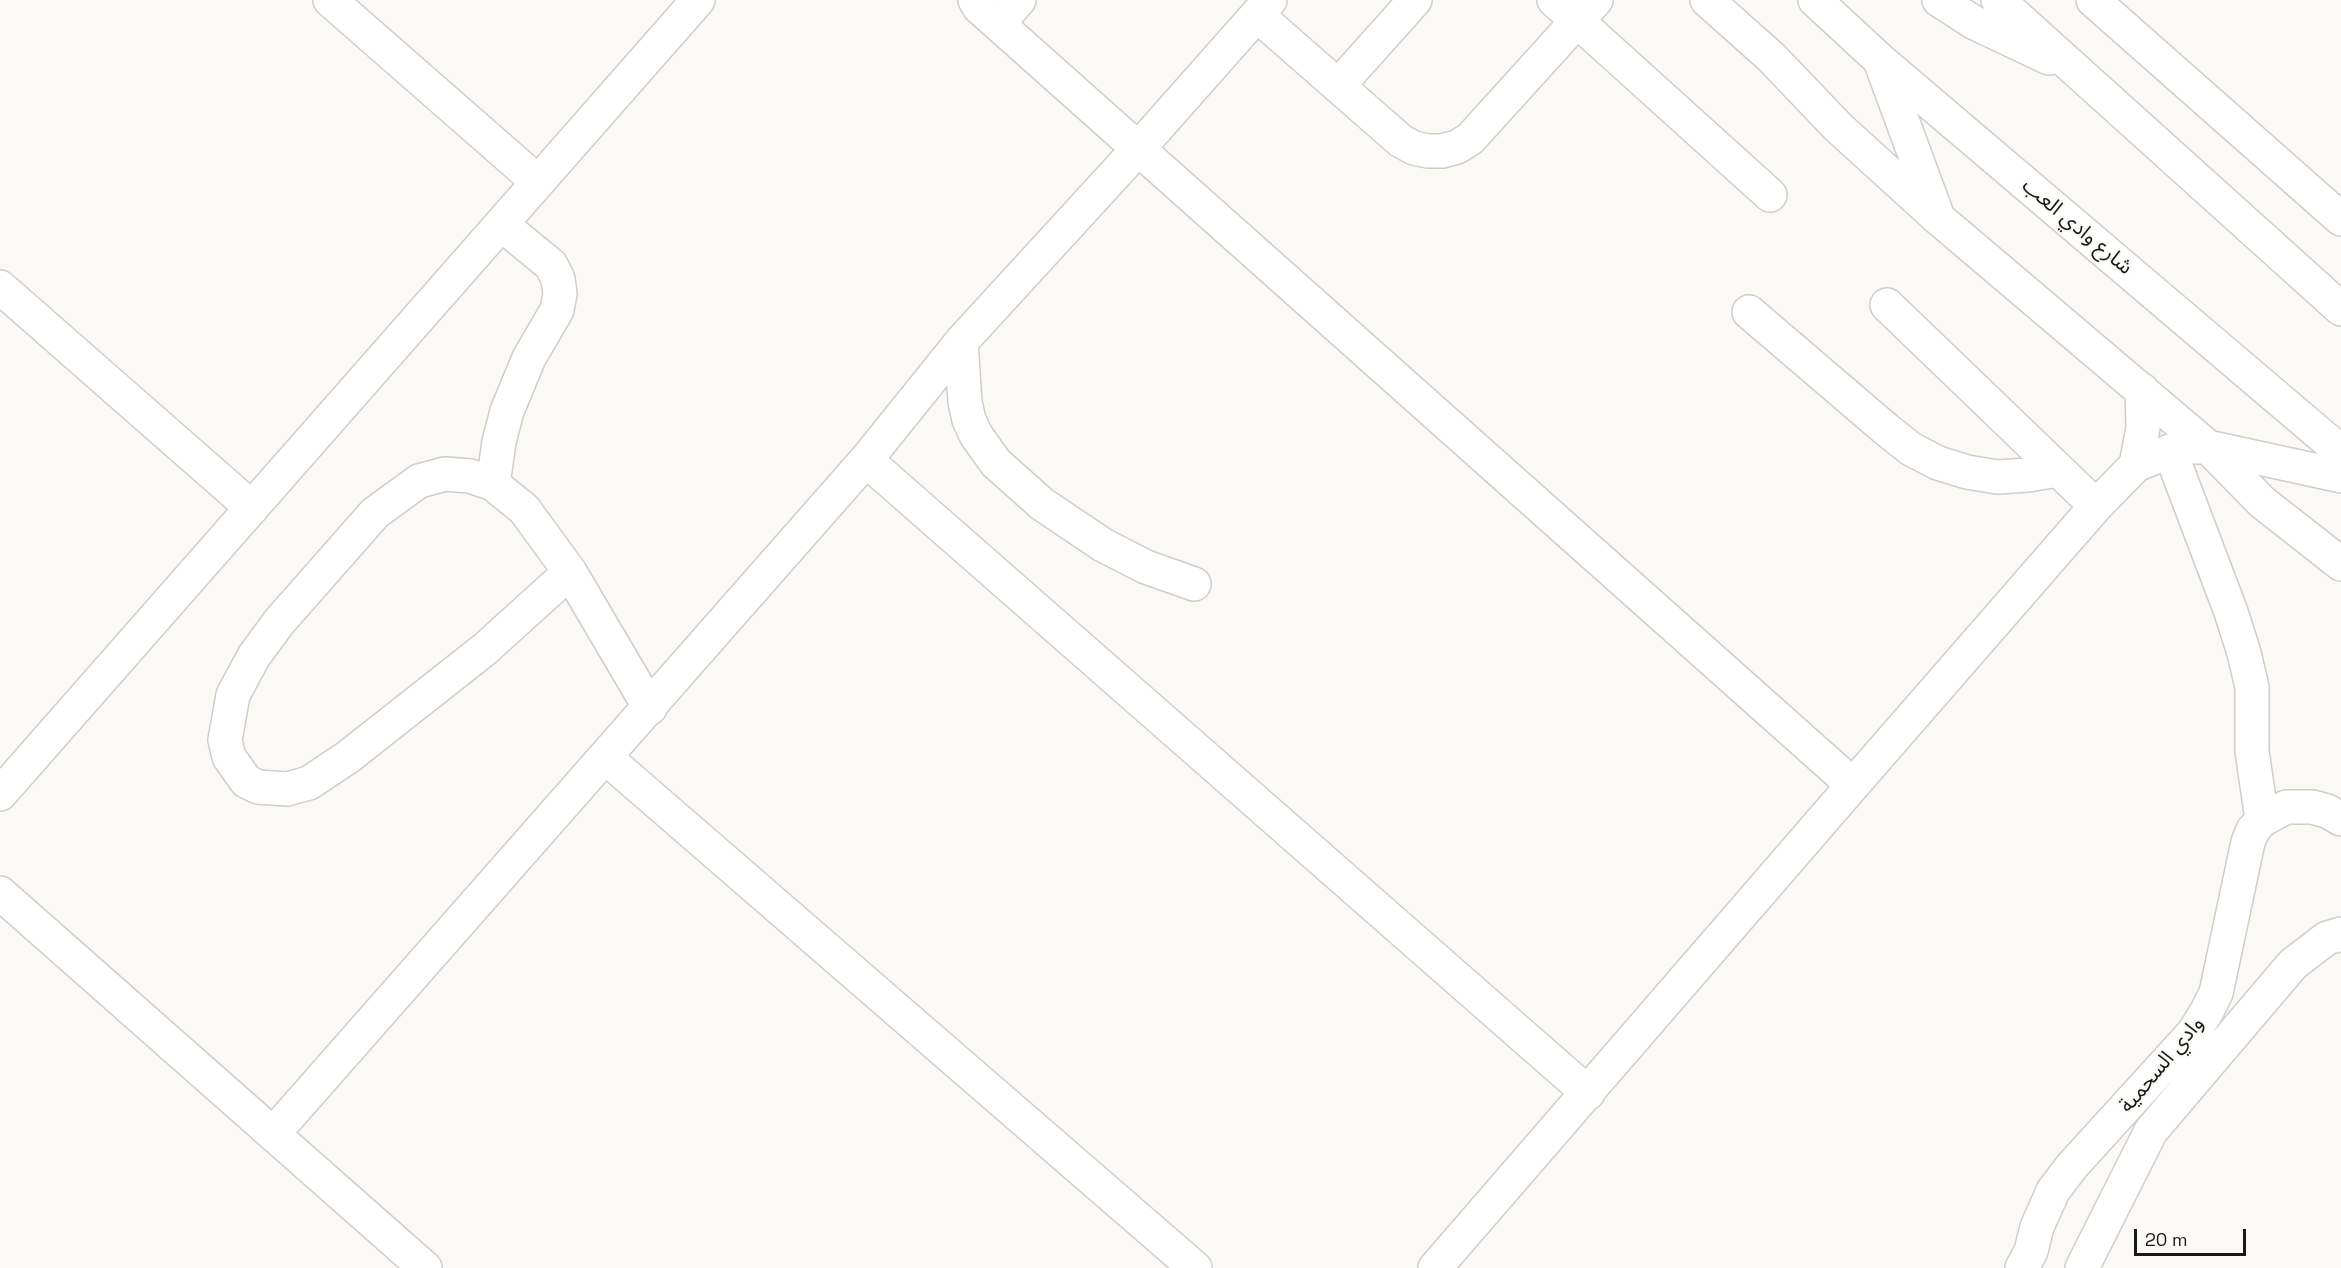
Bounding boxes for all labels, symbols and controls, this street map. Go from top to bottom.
street label: شارع وادي العب [2017,173,2137,281]
street label: وادي السحمية [2115,1012,2209,1118]
scale bar [2137,1217,2250,1255]
text: 20 m [2145,1228,2188,1251]

